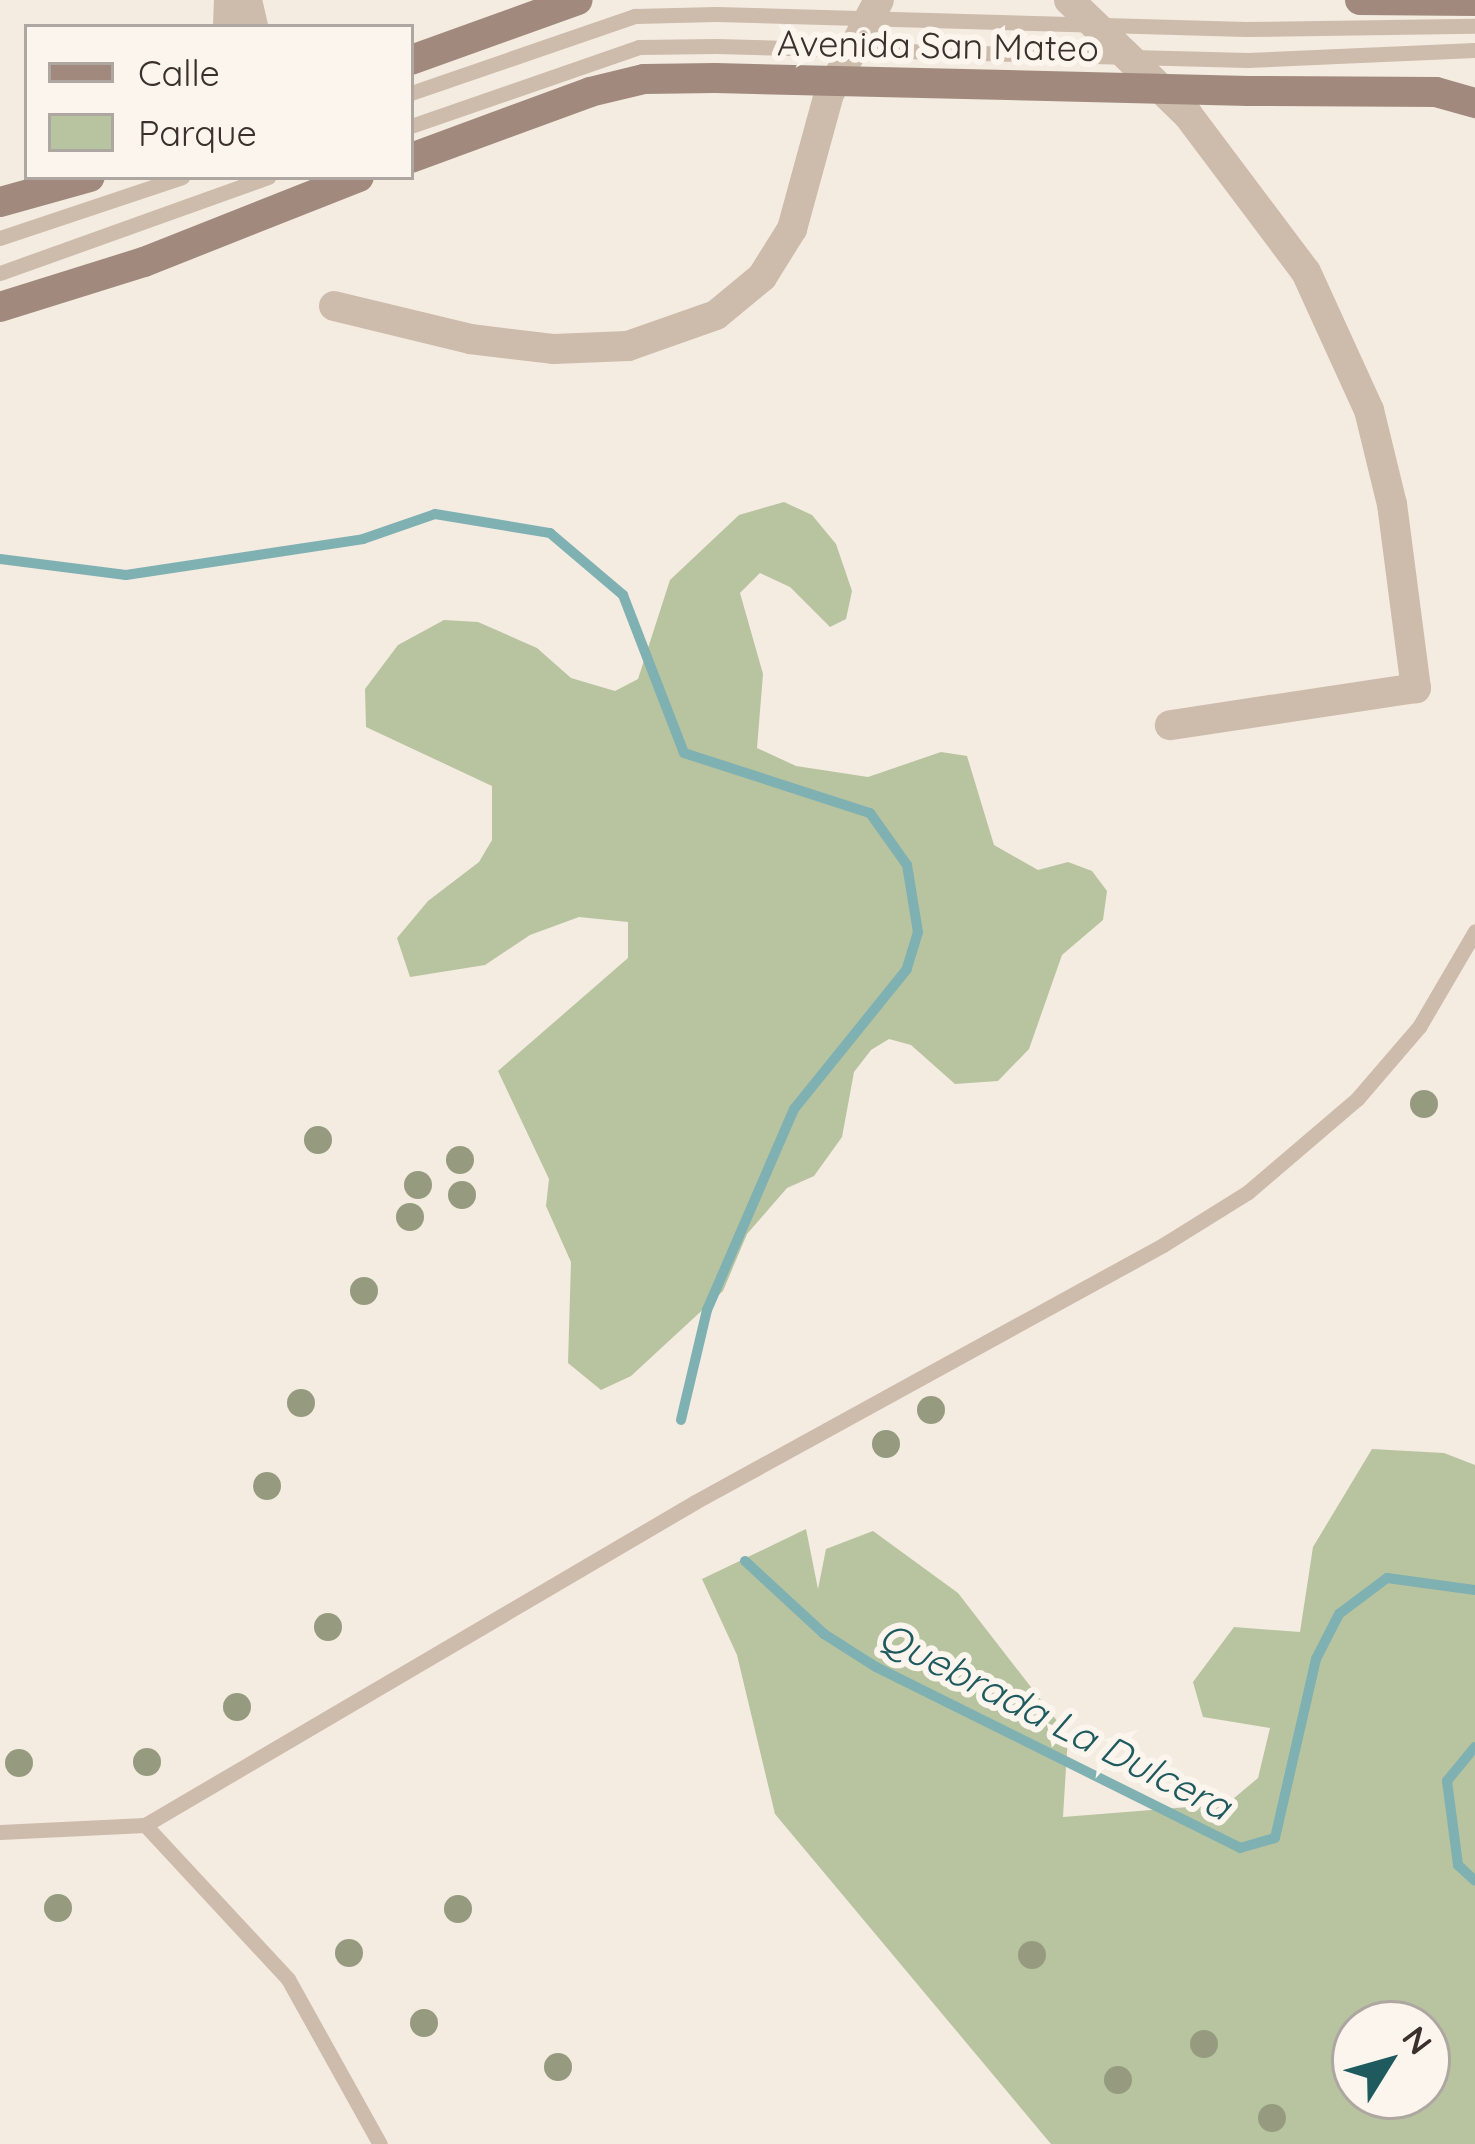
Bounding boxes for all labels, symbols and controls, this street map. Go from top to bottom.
street label: Avenida San Mateo [777,21,1099,69]
legend [24,24,414,180]
text: Calle [138,50,220,95]
text: Parque [138,110,257,155]
water label: Quebrada La Dulcera [871,1612,1239,1830]
north arrow [1331,2000,1451,2120]
text: N [1394,2018,1441,2062]

